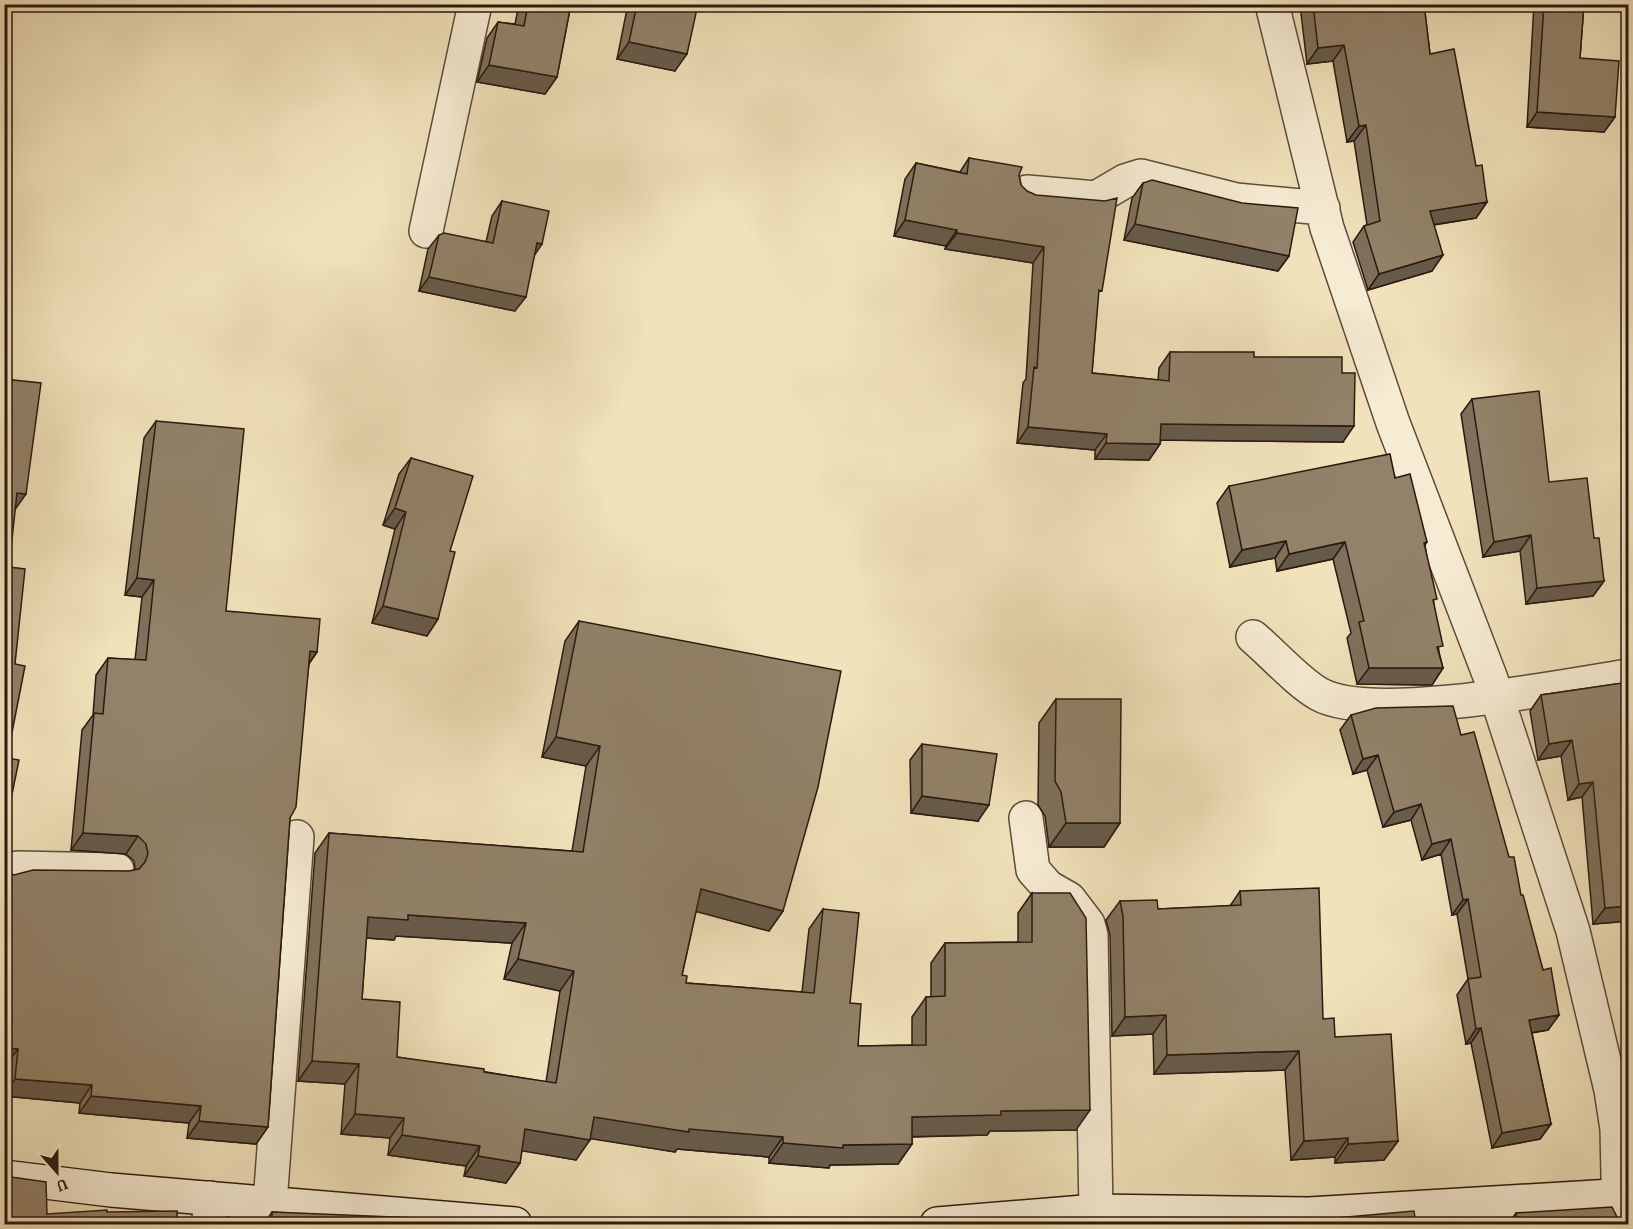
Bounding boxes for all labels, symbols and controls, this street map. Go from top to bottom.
north arrow [27,1142,87,1202]
text: U [53,1173,71,1197]

